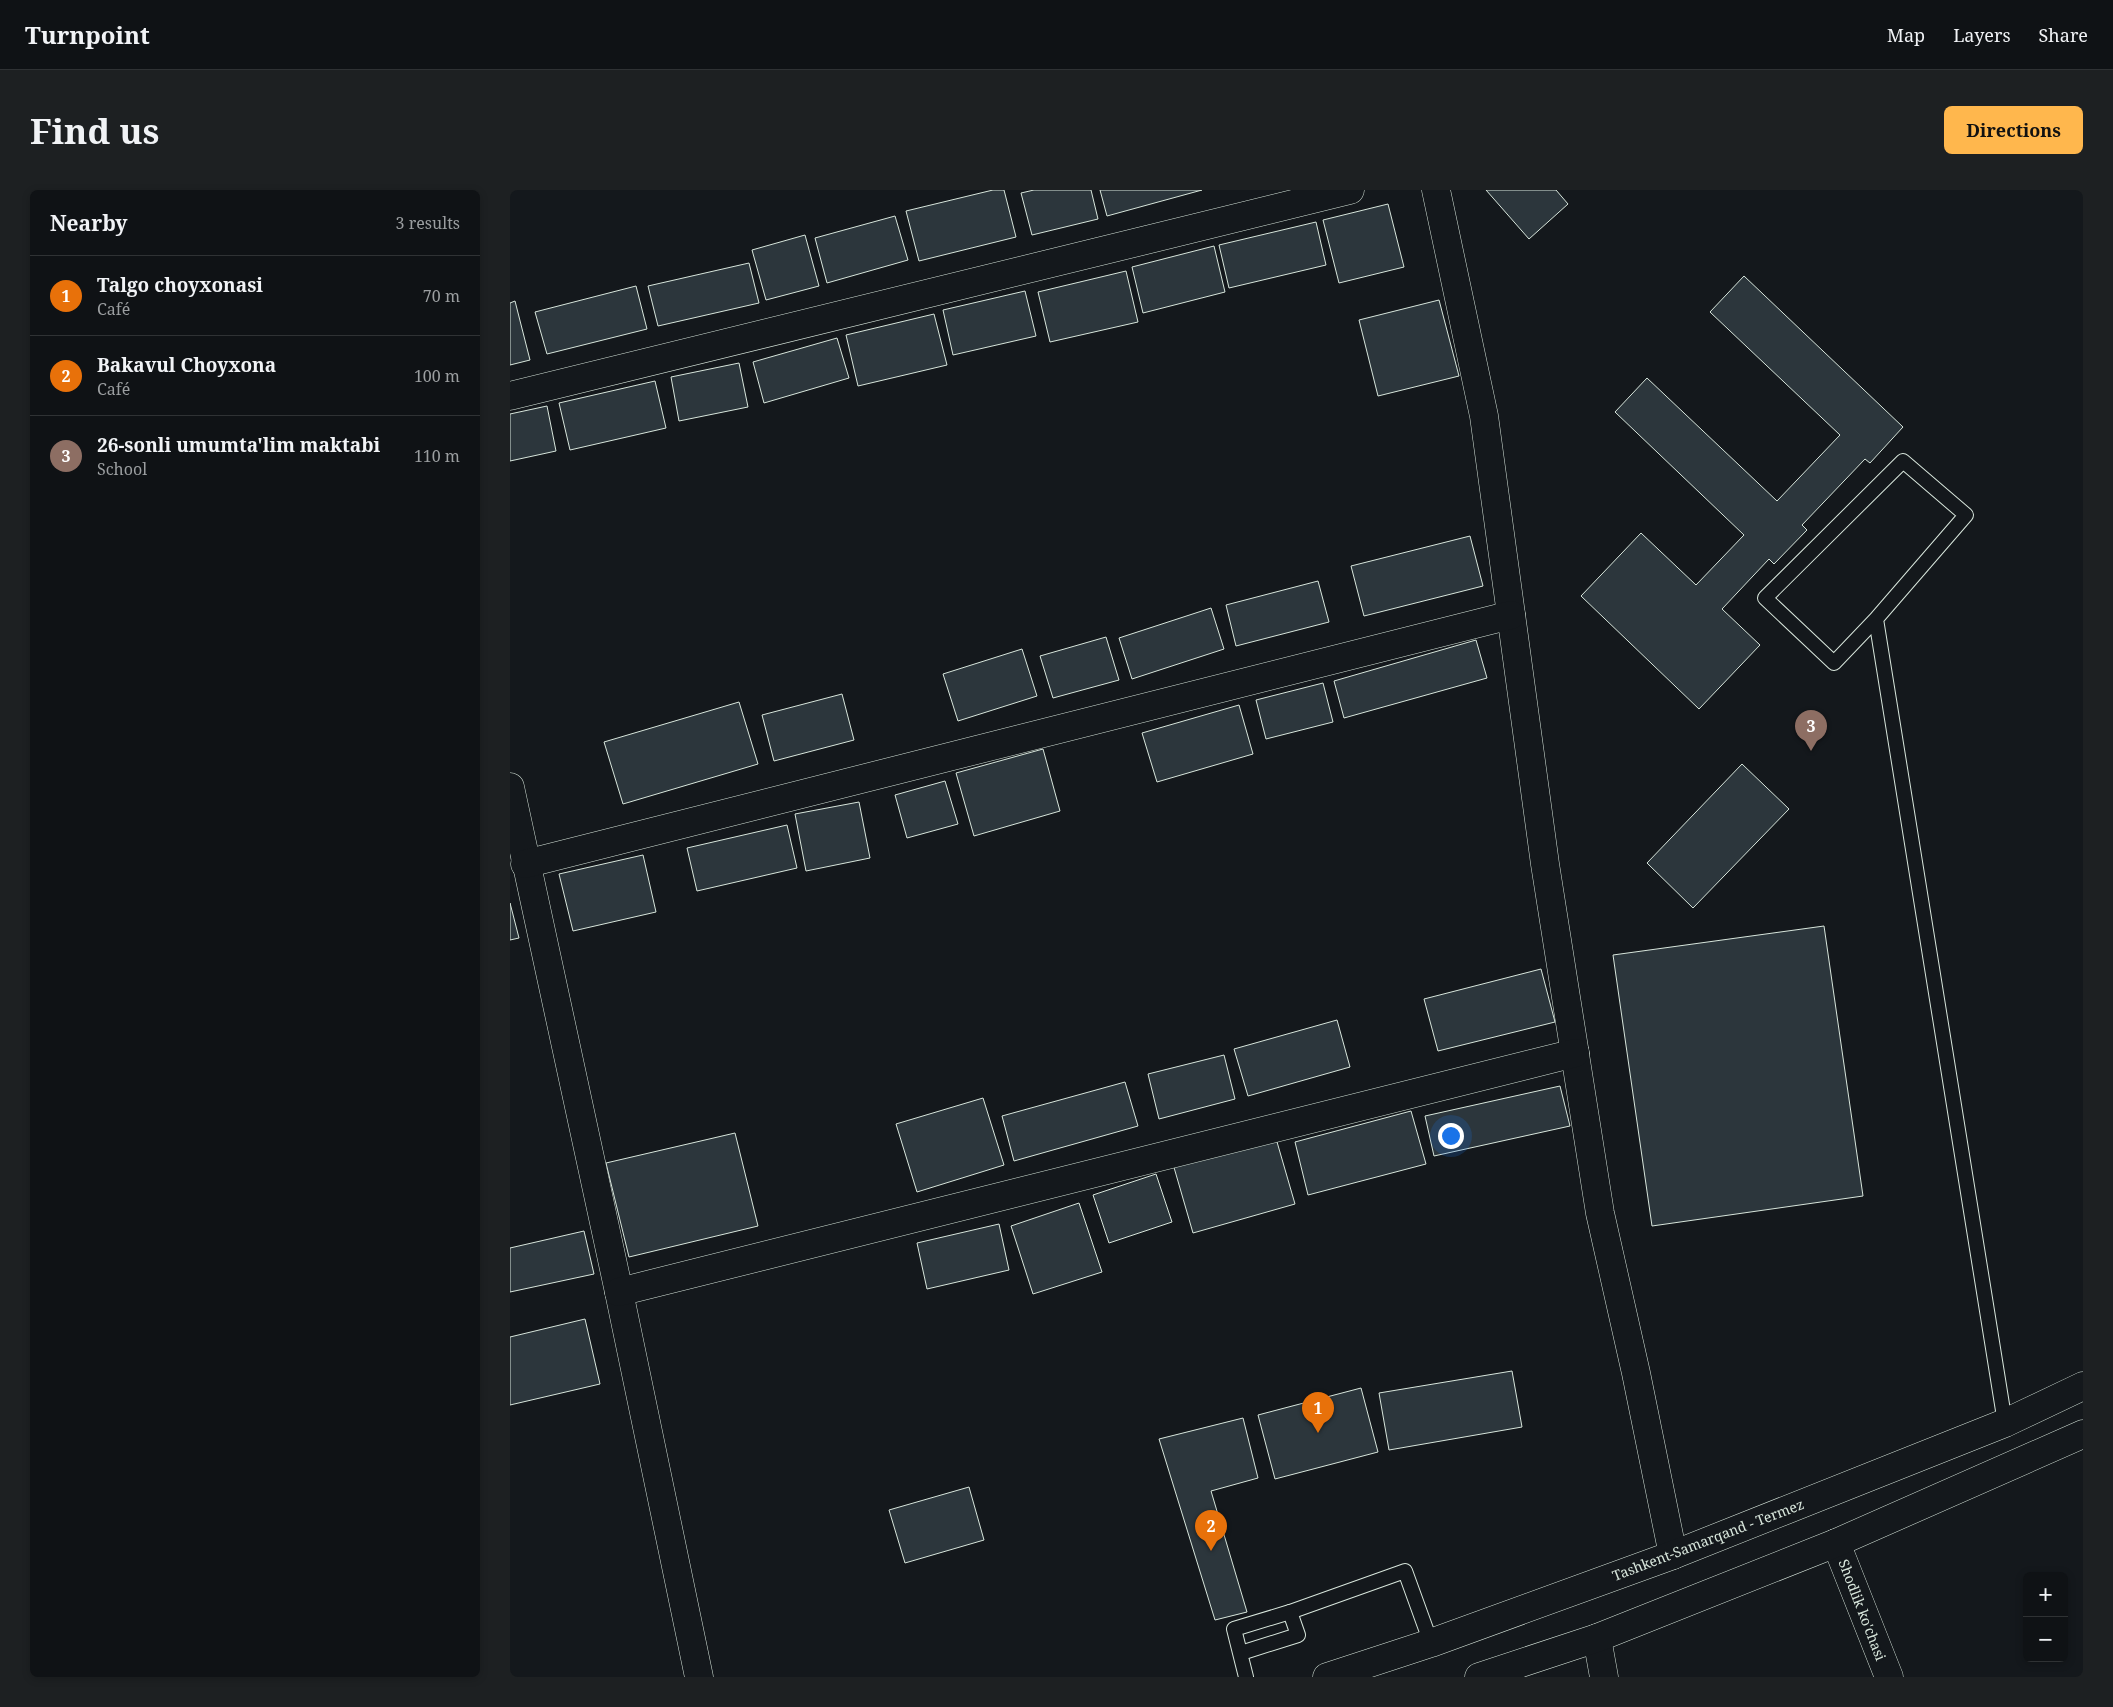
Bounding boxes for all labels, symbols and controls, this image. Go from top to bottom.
text: Turnpoint [25,18,150,51]
text: Map [1887,23,1925,47]
text: Layers [1953,23,2011,47]
text: Share [2039,23,2088,47]
button: Directions [1944,106,2083,154]
text: Find us [30,107,159,154]
text: Nearby [50,209,128,237]
text: 3 results [396,212,460,234]
text: Talgo choyxonasi [97,272,263,298]
text: 1 [61,285,71,307]
text: 70 m [423,285,460,307]
text: Café [97,298,130,320]
text: Bakavul Choyxona [97,352,276,378]
text: 2 [61,365,71,387]
text: 100 m [414,365,460,387]
text: Café [97,378,130,400]
text: 26-sonli umumta'lim maktabi [97,432,380,458]
text: 3 [61,445,71,467]
text: 110 m [414,445,460,467]
text: School [97,458,147,480]
pin: 3 [1795,710,1827,751]
your location [1438,1123,1464,1149]
pin: 1 [1302,1392,1334,1433]
street label: Tashkent-Samarqand - Termez [1609,1494,1806,1585]
pin: 2 [1195,1510,1227,1551]
street label: Shodlik ko'chasi [1834,1556,1891,1664]
map controls [2023,1572,2068,1662]
button: + [2023,1572,2068,1617]
button: − [2023,1617,2068,1662]

